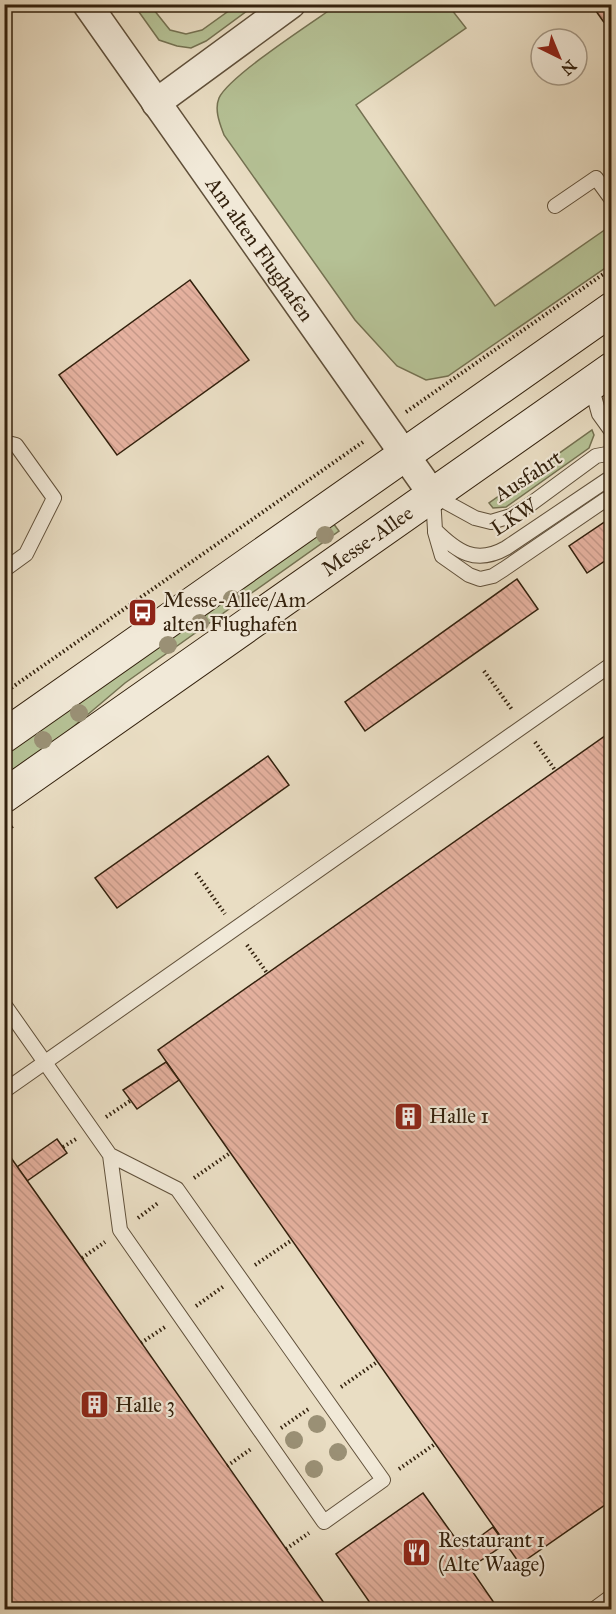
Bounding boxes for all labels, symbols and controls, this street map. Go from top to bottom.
north arrow [529,27,589,87]
text: N [557,56,580,79]
street label: Am alten Flughafen [199,171,320,327]
street label: Ausfahrt [488,444,567,508]
street label: LKW [486,492,543,542]
street label: Messe-Allee [317,500,418,582]
place label: Messe-Allee/Am alten Flughafen [163,587,307,637]
bus stop icon: Messe-Allee/Am alten Flughafen [126,596,158,628]
building icon: Halle 1 [392,1100,424,1132]
place label: Halle 1 [429,1103,489,1129]
building icon: Halle 3 [78,1389,110,1421]
place label: Halle 3 [115,1392,175,1418]
place label: Restaurant 1 (Alte Waage) [438,1527,545,1577]
restaurant icon: Restaurant 1 (Alte Waage) [401,1536,433,1568]

